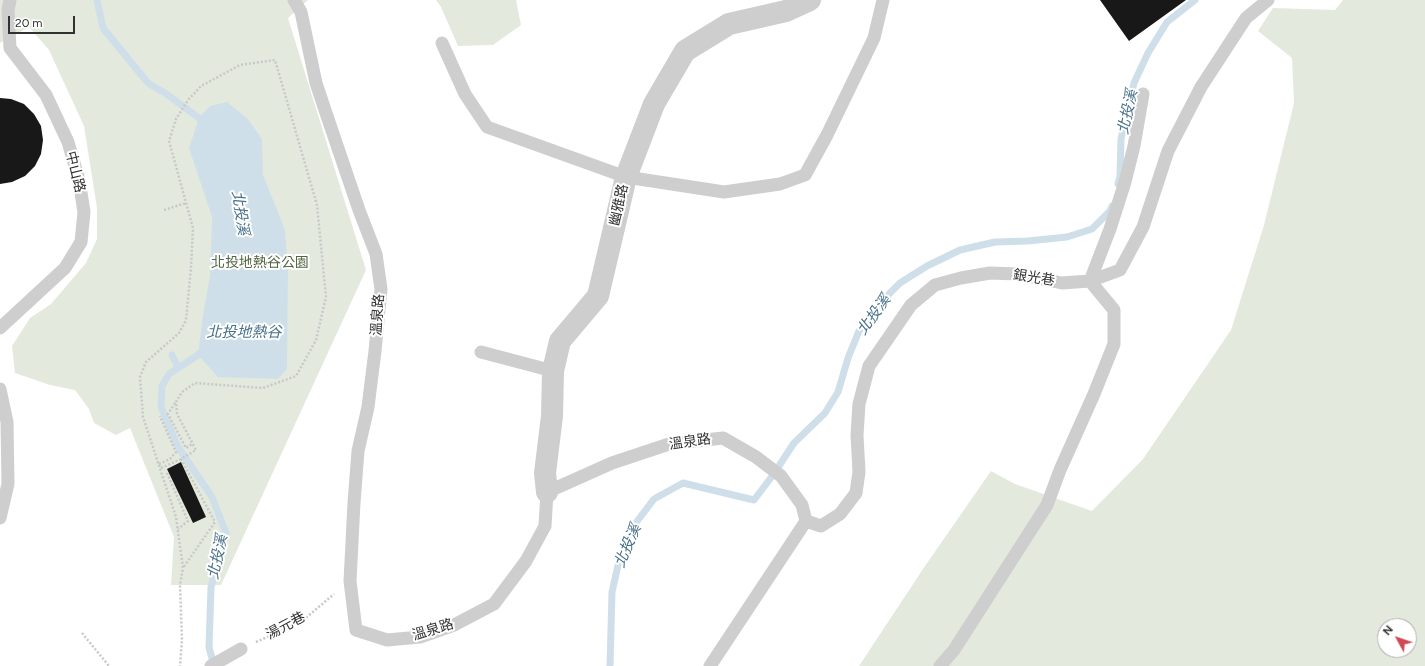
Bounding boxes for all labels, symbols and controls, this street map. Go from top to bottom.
scale bar [10,8,77,34]
text: 20 m [15,16,43,30]
water label: 北投溪 [1115,88,1141,136]
street label: 中山路 [62,150,88,194]
street label: 幽雅路 [606,183,632,227]
water label: 北投溪 [228,189,252,237]
park label: 北投地熱谷公園 [211,255,309,271]
street label: 銀光巷 [1012,266,1056,290]
water label: 北投溪 [853,292,895,338]
street label: 溫泉路 [368,293,388,337]
water label: 北投地熱谷 [207,324,281,342]
street label: 溫泉路 [668,431,712,453]
water label: 北投溪 [611,522,645,570]
water label: 北投溪 [205,533,231,581]
street label: 湯元巷 [264,609,308,643]
street label: 溫泉路 [410,616,456,644]
north arrow [1377,618,1417,658]
text: N [1380,623,1396,638]

